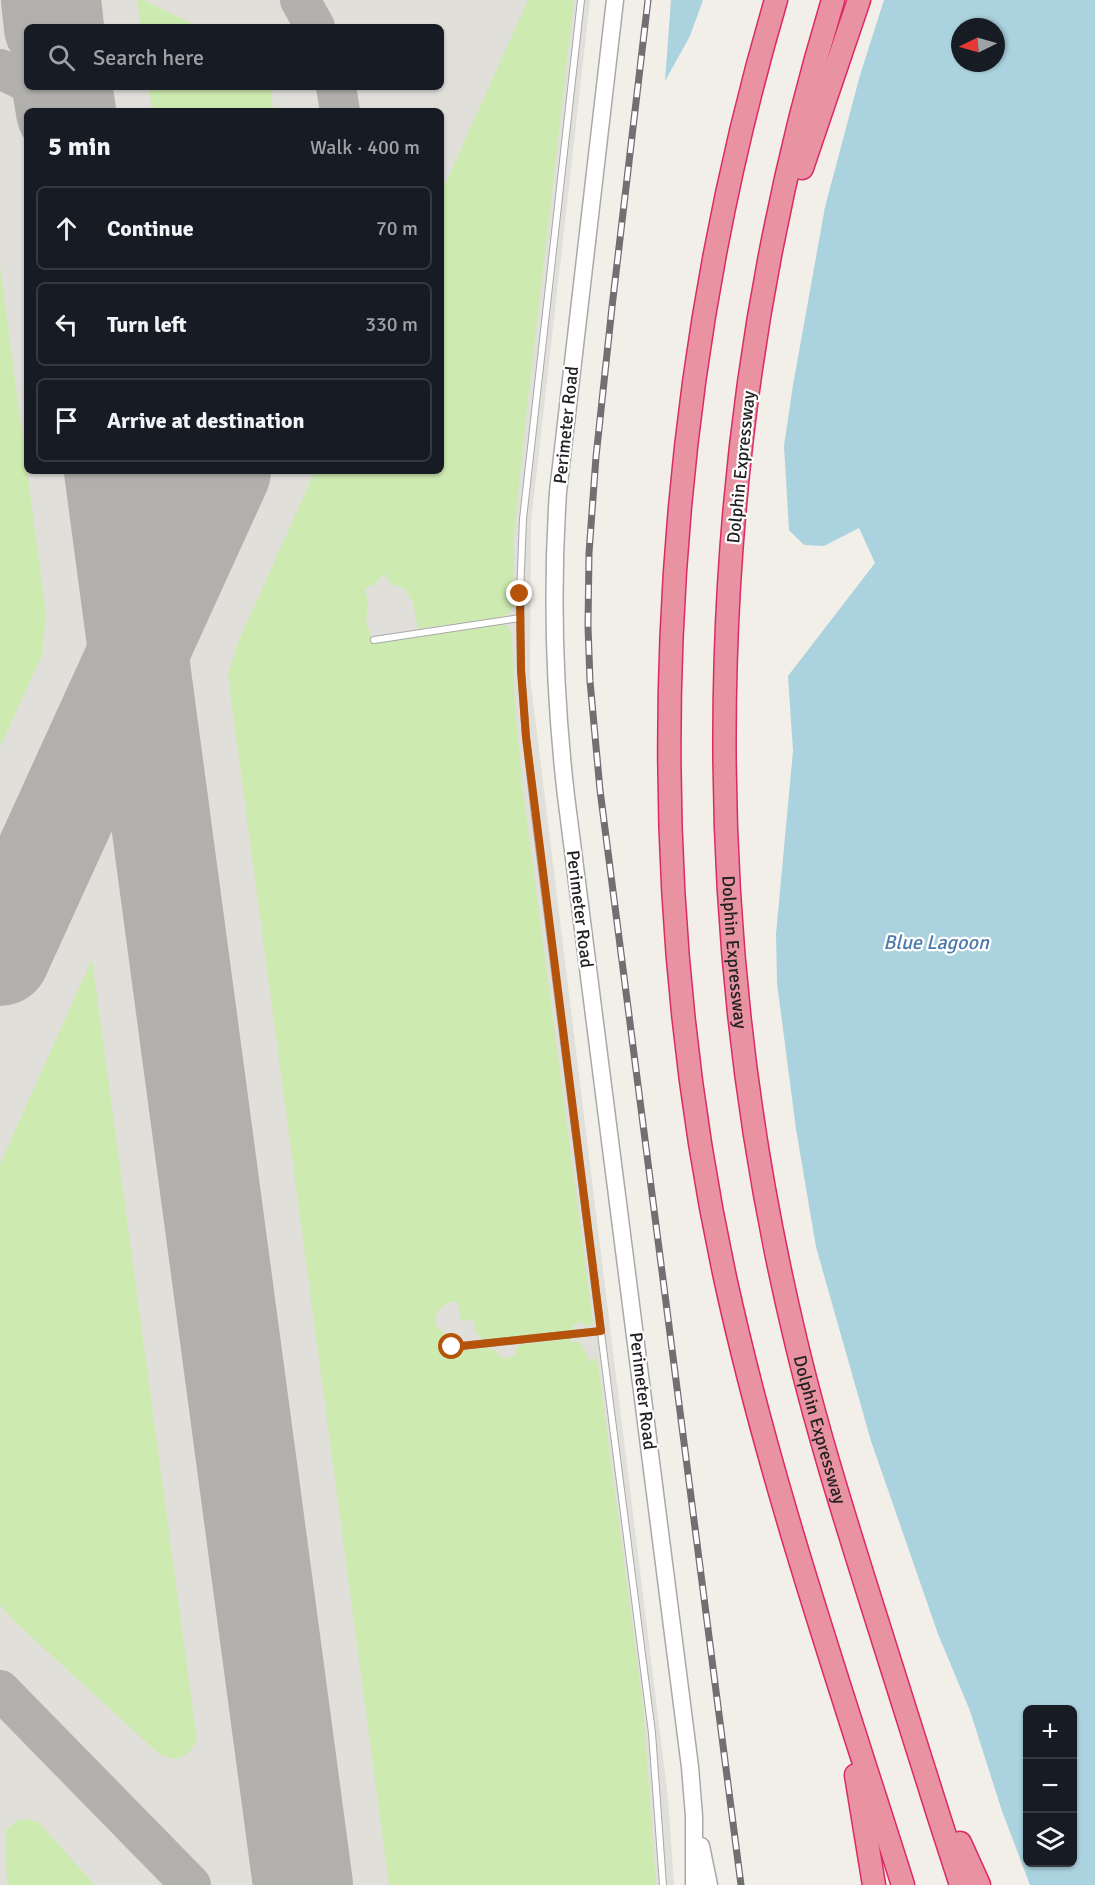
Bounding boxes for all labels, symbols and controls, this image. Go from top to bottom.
north arrow [951,18,1005,72]
search box [24,24,444,90]
icon: search [45,41,78,74]
text: Search here [93,44,204,71]
text: 5 min [48,131,111,163]
text: Walk · 400 m [310,135,420,160]
icon: ahead [50,212,83,245]
text: Continue [107,215,194,242]
text: 70 m [376,216,418,241]
icon: left [50,308,83,341]
text: Turn left [107,311,187,338]
text: 330 m [365,312,418,337]
street label: Perimeter Road [549,365,583,485]
street label: Dolphin Expressway [722,389,760,544]
icon: arrive [50,404,83,437]
text: Arrive at destination [107,407,304,434]
route end [506,580,532,606]
street label: Perimeter Road [562,849,598,969]
street label: Dolphin Expressway [717,875,752,1030]
water label: Blue Lagoon [883,930,990,955]
street label: Perimeter Road [625,1331,661,1451]
route start [438,1333,464,1359]
street label: Dolphin Expressway [789,1353,851,1507]
map controls [1023,1705,1077,1867]
button: + [1023,1705,1077,1759]
button: − [1023,1759,1077,1813]
button: layers [1023,1813,1077,1867]

